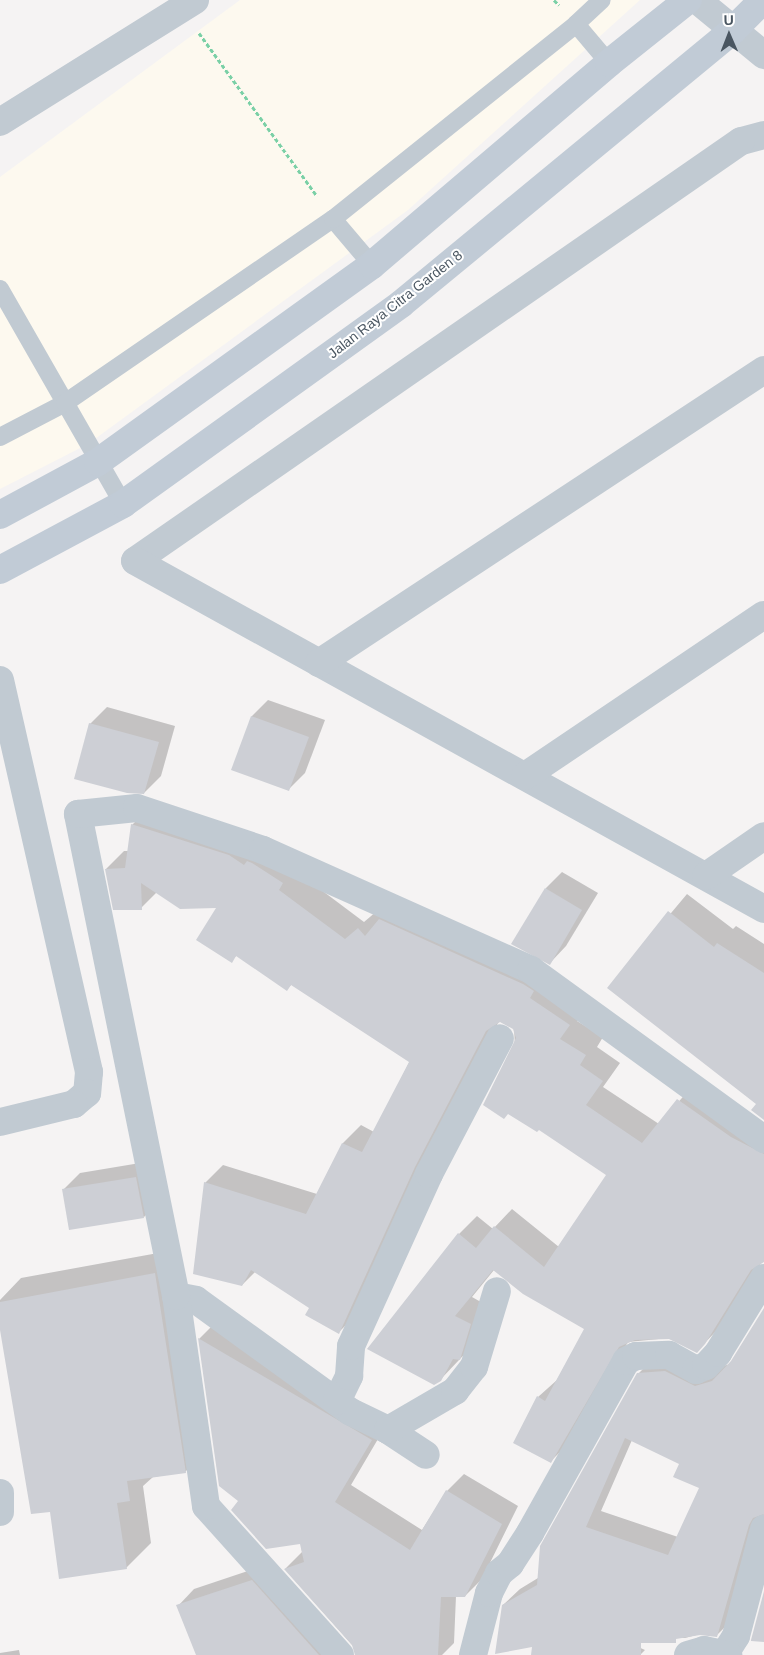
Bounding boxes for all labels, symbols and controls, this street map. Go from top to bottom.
north arrow [704,10,754,60]
text: U [724,12,734,28]
street label: Jalan Raya Citra Garden 8 [325,246,465,362]

